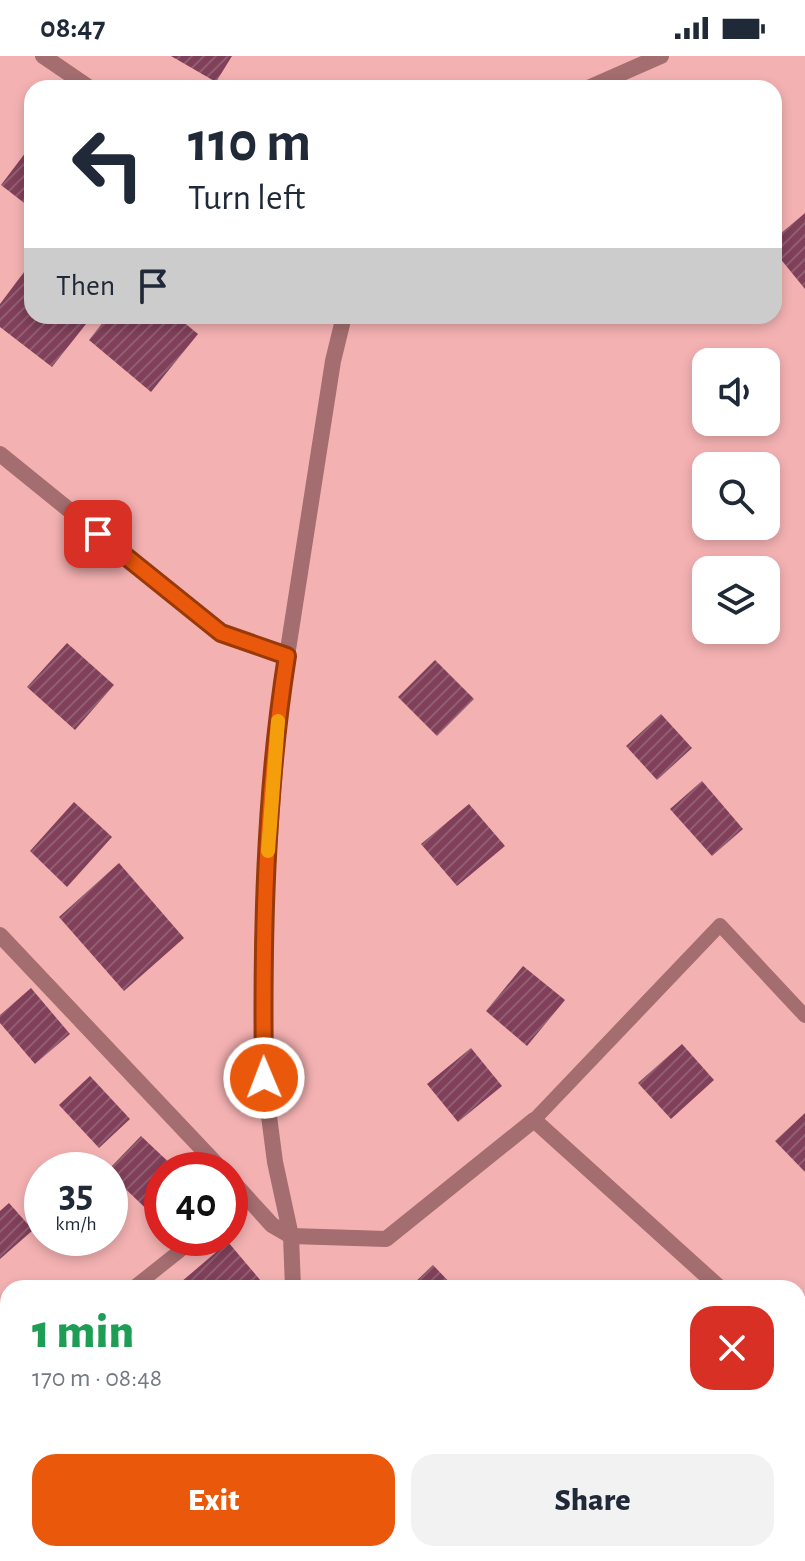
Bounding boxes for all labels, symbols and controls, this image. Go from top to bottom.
text: 08:47 [40,13,105,43]
icon: left [56,112,160,216]
text: 110 m [188,115,311,171]
text: Turn left [188,180,305,216]
icon: arrive [131,264,175,308]
text: Then [56,271,115,301]
map controls [692,348,780,644]
button: sound [692,348,780,436]
button: search [692,452,780,540]
pin [64,500,132,568]
icon: arrive [76,512,120,556]
button: layers [692,556,780,644]
position arrow [222,1036,306,1120]
speed limit sign: 40 [144,1152,248,1256]
text: 35 [59,1174,93,1214]
text: km/h [55,1214,97,1234]
button: close [690,1306,774,1390]
text: 1 min [32,1309,134,1357]
text: 170 m · 08:48 [32,1365,162,1391]
button: Exit [32,1454,395,1546]
button: Share [411,1454,774,1546]

